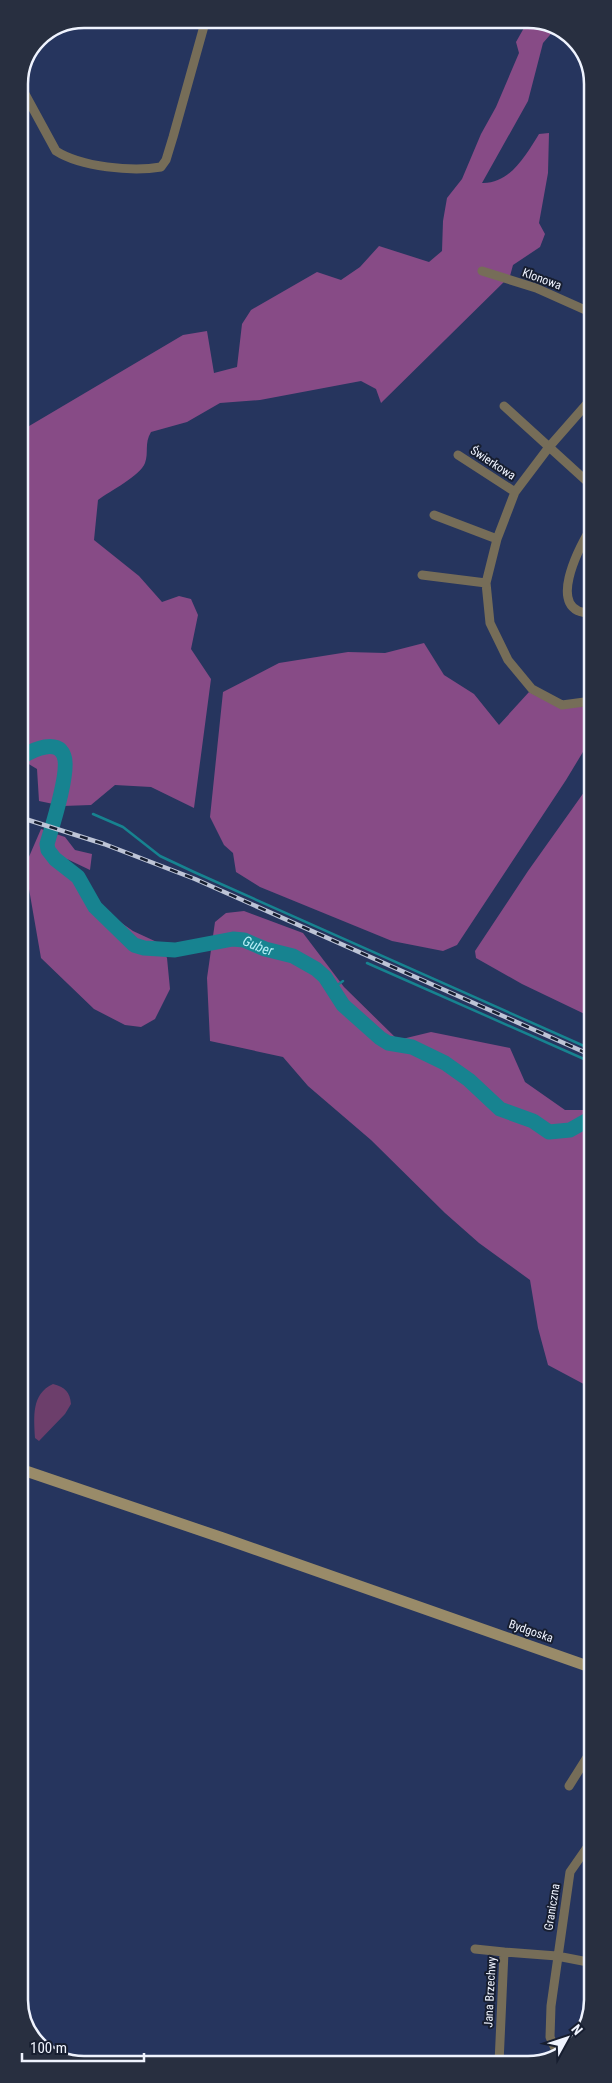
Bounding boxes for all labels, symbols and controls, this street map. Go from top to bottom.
street label: Klonowa [520,265,564,293]
street label: Świerkowa [468,442,519,483]
water label: Guber [240,932,276,959]
street label: Bydgoska [507,1617,555,1645]
street label: Graniczna [541,1882,563,1931]
street label: Jana Brzechwy [481,1956,499,2028]
north arrow [542,2013,592,2063]
text: N [568,2021,586,2038]
scale bar [22,2030,145,2062]
text: 100 m [30,2039,67,2057]

